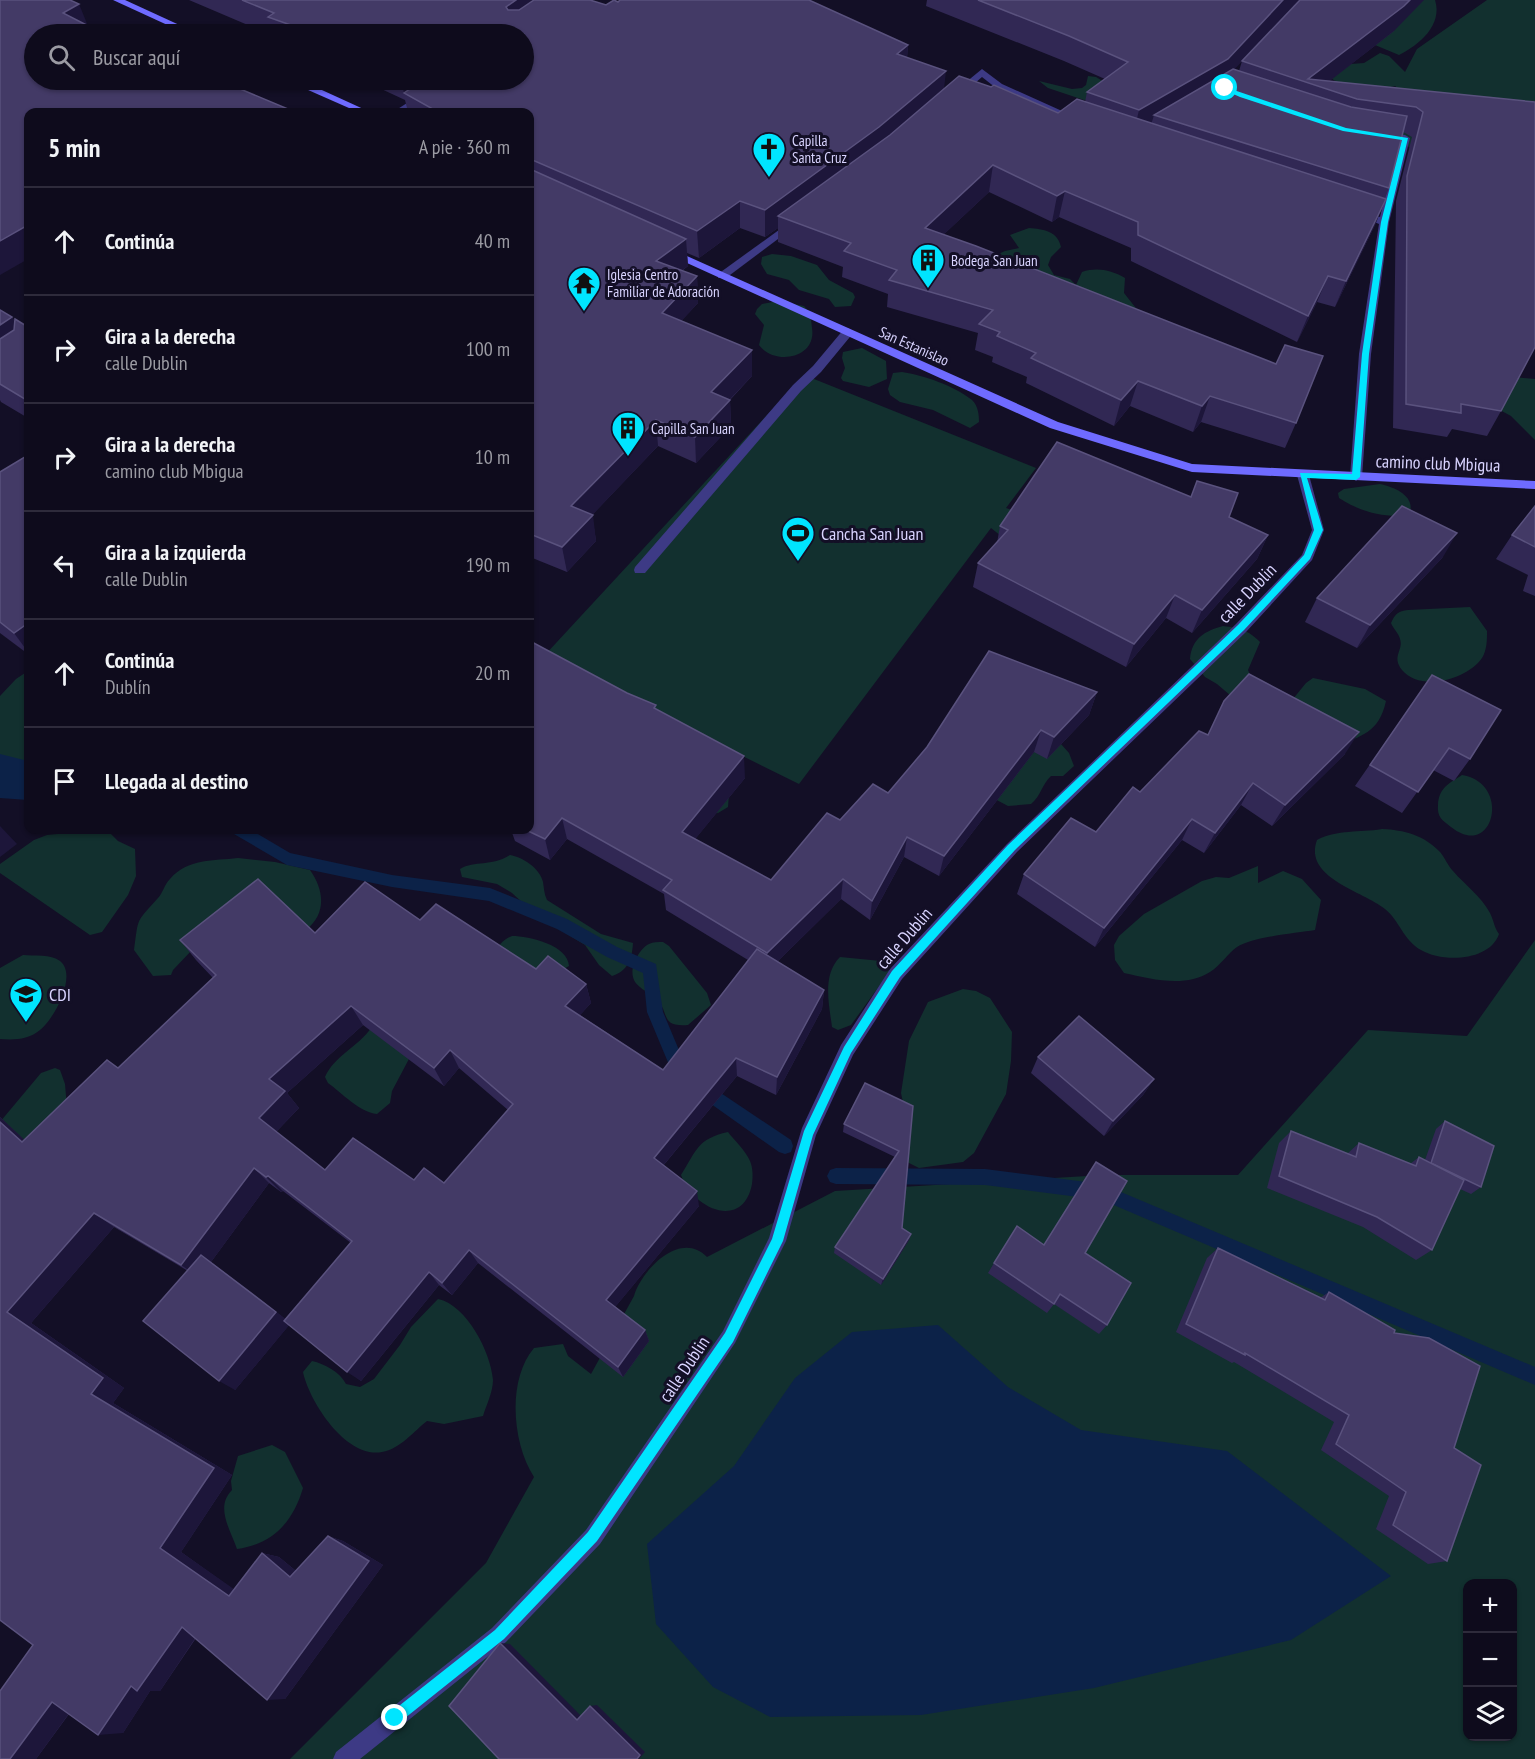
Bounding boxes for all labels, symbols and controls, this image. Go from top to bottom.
search box [24,24,534,90]
icon: search [45,41,78,74]
text: Buscar aquí [93,43,180,71]
route start [1211,74,1237,100]
text: 5 min [48,131,101,164]
church icon: Capilla Santa Cruz [751,131,787,178]
place label: Capilla Santa Cruz [792,131,847,167]
text: A pie · 360 m [419,134,510,160]
icon: ahead [48,225,81,258]
text: Continúa [105,227,174,255]
text: 40 m [475,228,510,254]
building icon: Bodega San Juan [910,242,946,289]
place label: Bodega San Juan [951,251,1038,270]
temple icon: Iglesia Centro Familiar de Adoración [566,265,602,312]
place label: Iglesia Centro Familiar de Adoración [607,265,720,301]
text: Gira a la derecha [105,322,235,350]
street label: San Estanislao [876,322,952,370]
icon: right [48,333,81,366]
text: 100 m [466,336,510,362]
text: calle Dublin [105,350,188,376]
building icon: Capilla San Juan [610,410,646,457]
place label: Capilla San Juan [651,419,735,438]
text: Gira a la derecha [105,430,235,458]
icon: right [48,441,81,474]
text: 10 m [475,444,510,470]
street label: camino club Mbigua [1375,449,1501,477]
text: camino club Mbigua [105,458,244,484]
sports icon: Cancha San Juan [780,515,816,562]
place label: Cancha San Juan [821,522,923,545]
text: Gira a la izquierda [105,538,246,566]
icon: left [48,549,81,582]
text: 190 m [466,552,510,578]
street label: calle Dublin [1213,558,1281,628]
text: calle Dublin [105,566,188,592]
text: Continúa [105,646,174,674]
icon: ahead [48,657,81,690]
text: 20 m [475,660,510,686]
text: Dublín [105,674,151,700]
icon: arrive [48,765,81,798]
text: Llegada al destino [105,767,248,795]
street label: calle Dublin [871,902,937,974]
school or university icon: CDI [8,976,44,1023]
place label: CDI [49,983,71,1006]
street label: calle Dublin [654,1332,714,1406]
map controls [1463,1579,1517,1741]
button: + [1463,1579,1517,1633]
button: − [1463,1633,1517,1687]
button: layers [1463,1687,1517,1741]
route end [381,1704,407,1730]

